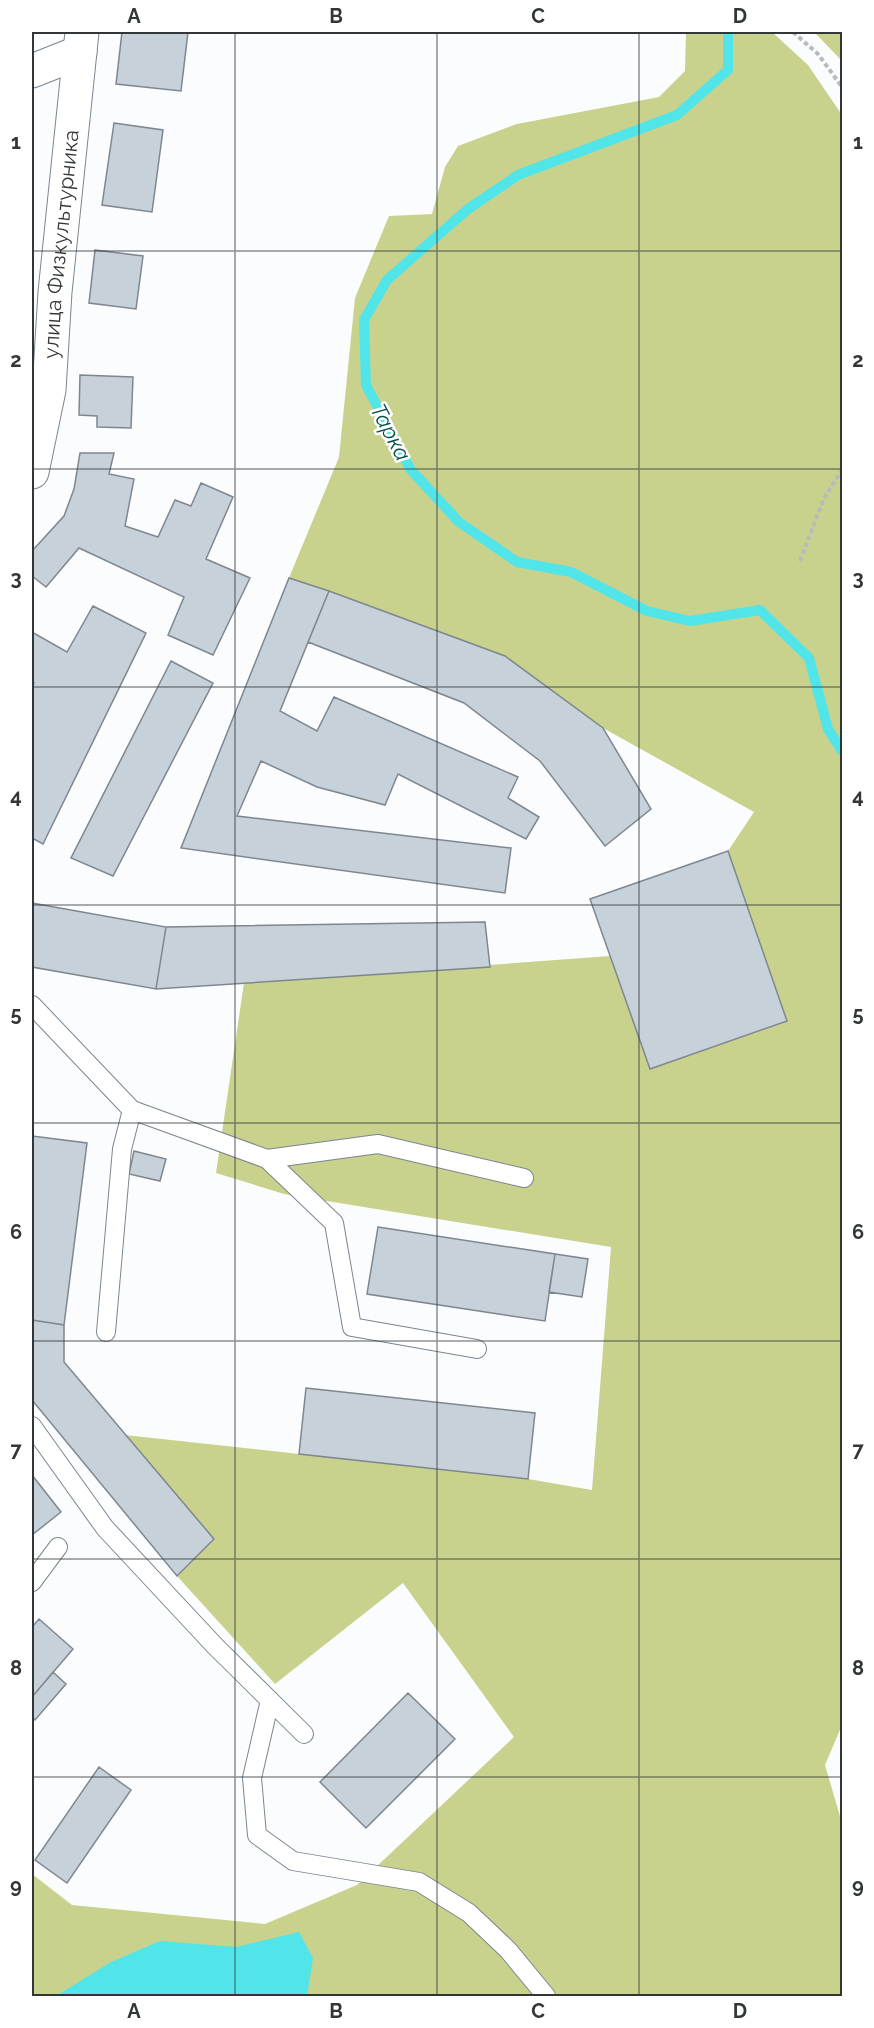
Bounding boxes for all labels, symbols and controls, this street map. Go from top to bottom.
text: A [127,4,141,28]
text: B [329,4,343,28]
text: C [531,4,545,28]
text: D [733,4,747,28]
street label: улица Физкультурника [38,128,84,359]
text: 1 [11,130,21,154]
text: 1 [853,130,863,154]
text: 2 [10,348,22,372]
text: 2 [852,348,864,372]
water label: Тарка [365,399,417,465]
text: 3 [10,566,22,590]
text: 3 [852,566,864,590]
text: 4 [10,784,22,808]
text: 4 [852,784,864,808]
text: 5 [10,1002,22,1026]
text: 5 [852,1002,864,1026]
text: 6 [10,1220,22,1244]
text: 6 [852,1220,864,1244]
text: 7 [10,1438,22,1462]
text: 7 [852,1438,864,1462]
text: 8 [10,1656,22,1680]
text: 8 [852,1656,864,1680]
text: 9 [10,1874,22,1898]
text: 9 [852,1874,864,1898]
text: A [127,1999,141,2023]
text: B [329,1999,343,2023]
text: C [531,1999,545,2023]
text: D [733,1999,747,2023]

